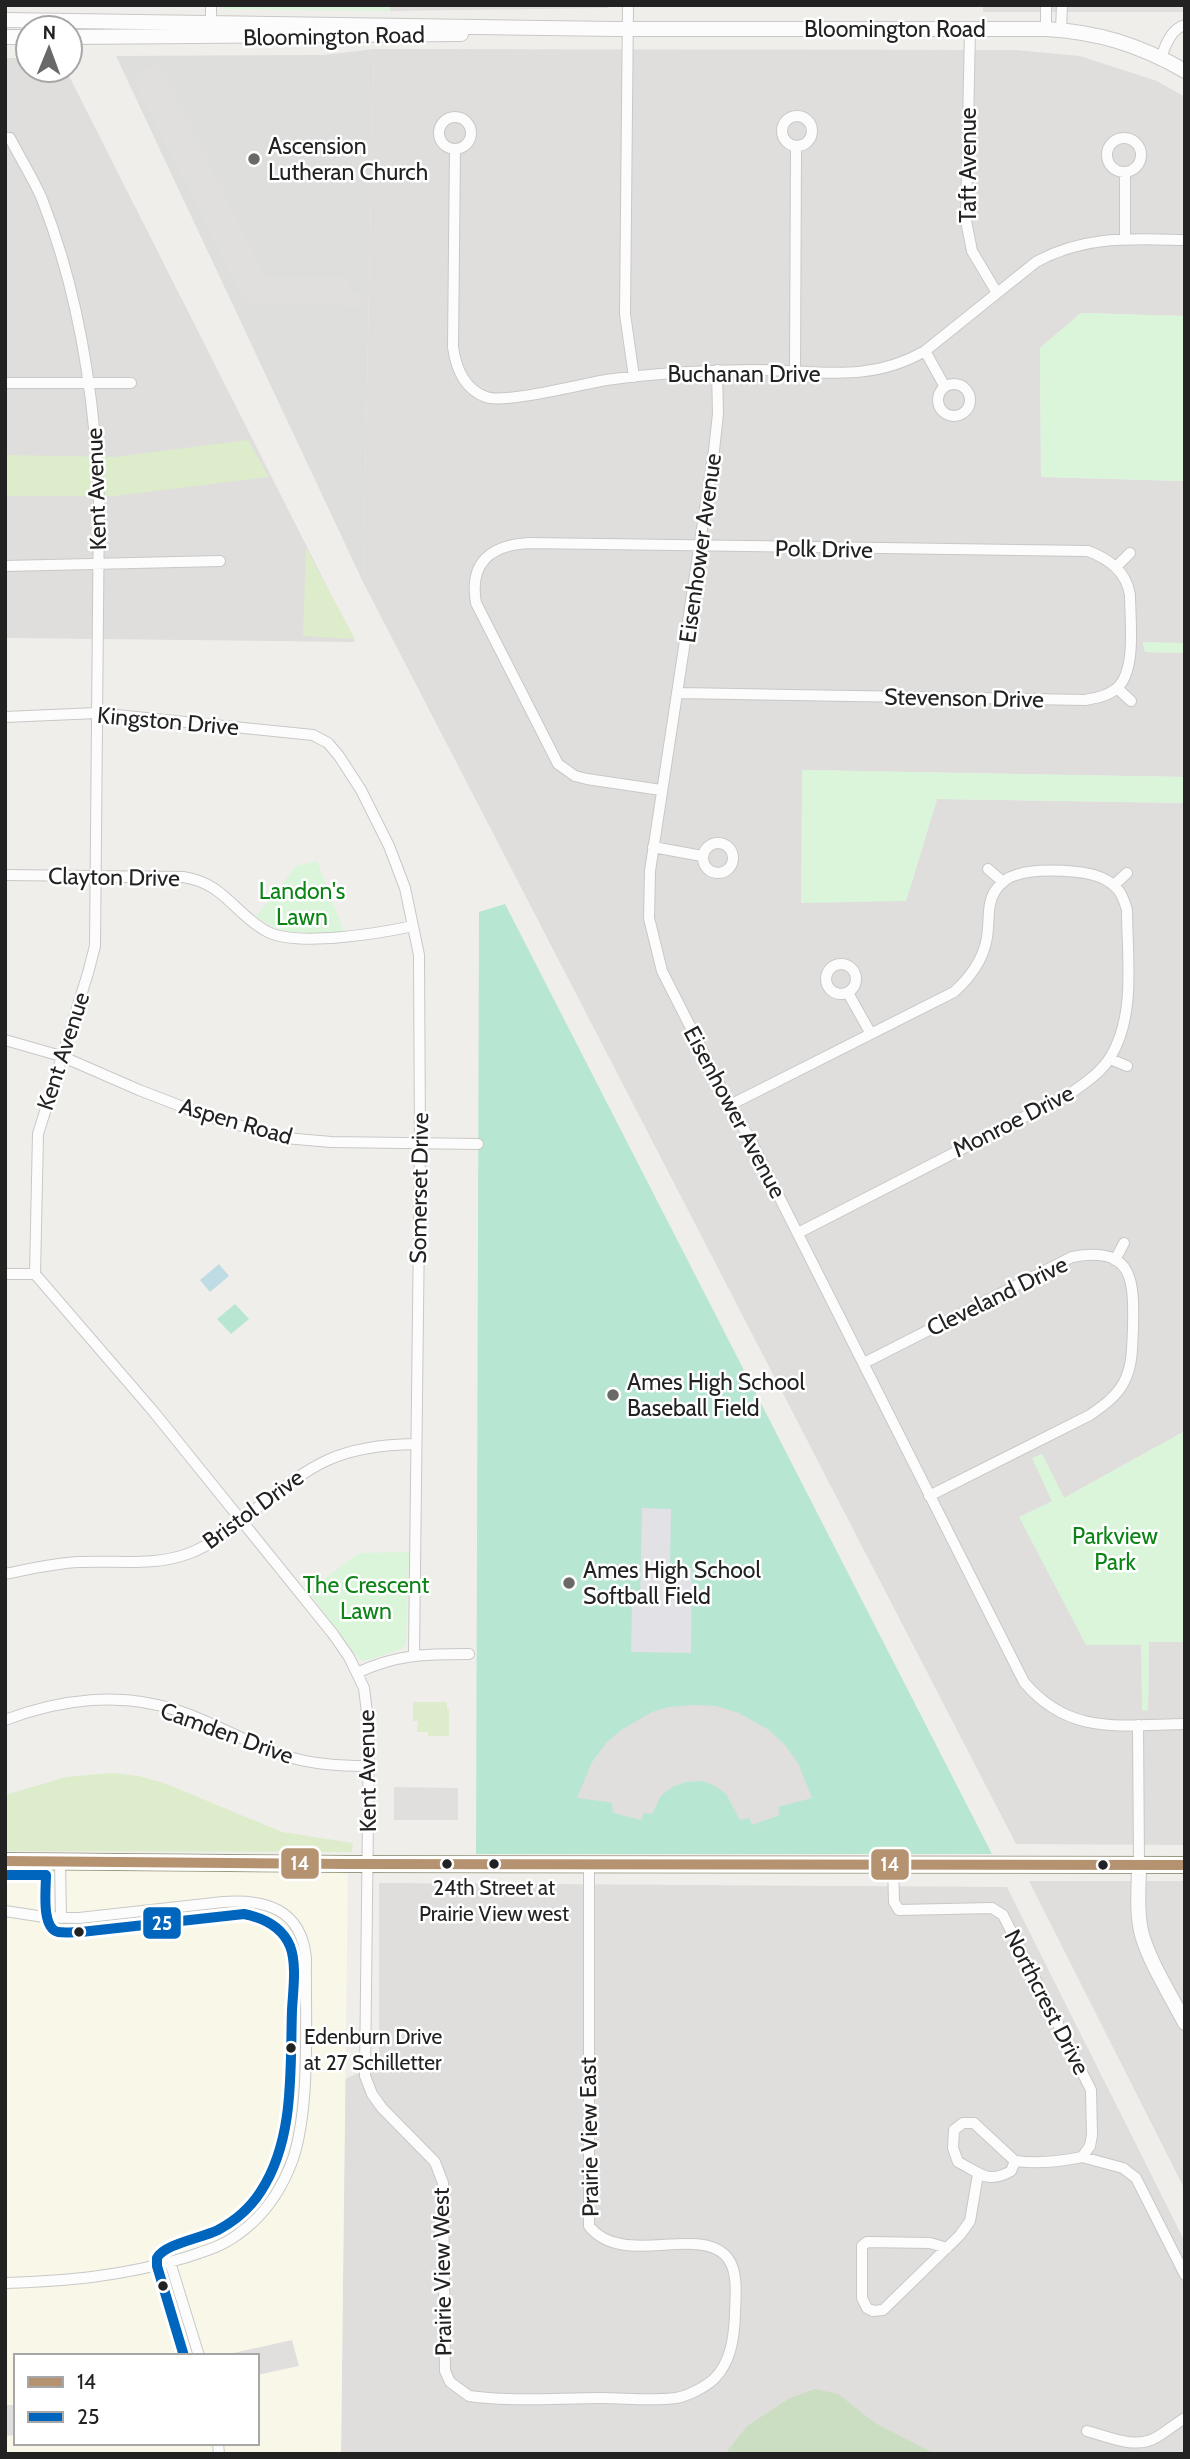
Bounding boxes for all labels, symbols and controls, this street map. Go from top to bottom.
north arrow [14,14,84,84]
street label: Bloomington Road [804,15,986,43]
street label: Bloomington Road [243,20,425,52]
text: N [42,21,56,44]
street label: Taft Avenue [954,107,982,223]
place label: Ascension Lutheran Church [268,132,428,186]
marker: Ascension Lutheran Church [246,151,262,167]
street label: Buchanan Drive [667,360,821,388]
street label: Kent Avenue [80,427,112,551]
street label: Eisenhower Avenue [673,451,727,645]
street label: Polk Drive [775,534,873,564]
street label: Stevenson Drive [884,683,1044,713]
street label: Kingston Drive [96,701,240,741]
street label: Clayton Drive [48,862,180,892]
park label: Landon's Lawn [259,877,345,931]
street label: Kent Avenue [31,988,95,1114]
street label: Eisenhower Avenue [678,1021,792,1203]
street label: Monroe Drive [948,1078,1078,1163]
street label: Aspen Road [176,1092,296,1150]
street label: Somerset Drive [404,1112,434,1264]
street label: Cleveland Drive [922,1250,1072,1342]
place label: Ames High School Baseball Field [627,1368,805,1422]
marker: Ames High School Baseball Field [605,1387,621,1403]
street label: Bristol Drive [197,1463,309,1555]
park label: Parkview Park [1072,1522,1158,1576]
place label: Ames High School Softball Field [583,1556,761,1610]
park label: The Crescent Lawn [303,1571,429,1625]
marker: Ames High School Softball Field [561,1575,577,1591]
street label: Camden Drive [157,1696,298,1770]
street label: Kent Avenue [352,1709,382,1833]
line badge: 14 [280,1847,320,1880]
line badge: 14 [870,1848,910,1881]
text: 14 [291,1852,309,1875]
text: 14 [881,1853,899,1876]
unlabelled marker [440,1857,454,1871]
marker: 24th Street at Prairie View west [487,1857,501,1871]
unlabelled marker [1096,1858,1110,1872]
place label: 24th Street at Prairie View west [419,1875,569,1926]
line badge: 25 [142,1906,182,1940]
text: 25 [152,1912,172,1935]
unlabelled marker [72,1925,86,1939]
street label: Northcrest Drive [998,1925,1096,2079]
place label: Edenburn Drive at 27 Schilletter [304,2024,443,2075]
marker: Edenburn Drive at 27 Schilletter [284,2041,298,2055]
street label: Prairie View East [574,2057,604,2217]
street label: Prairie View West [427,2187,457,2357]
unlabelled marker [156,2279,170,2293]
legend [14,2354,259,2445]
text: 14 [77,2369,96,2394]
text: 25 [77,2404,99,2429]

